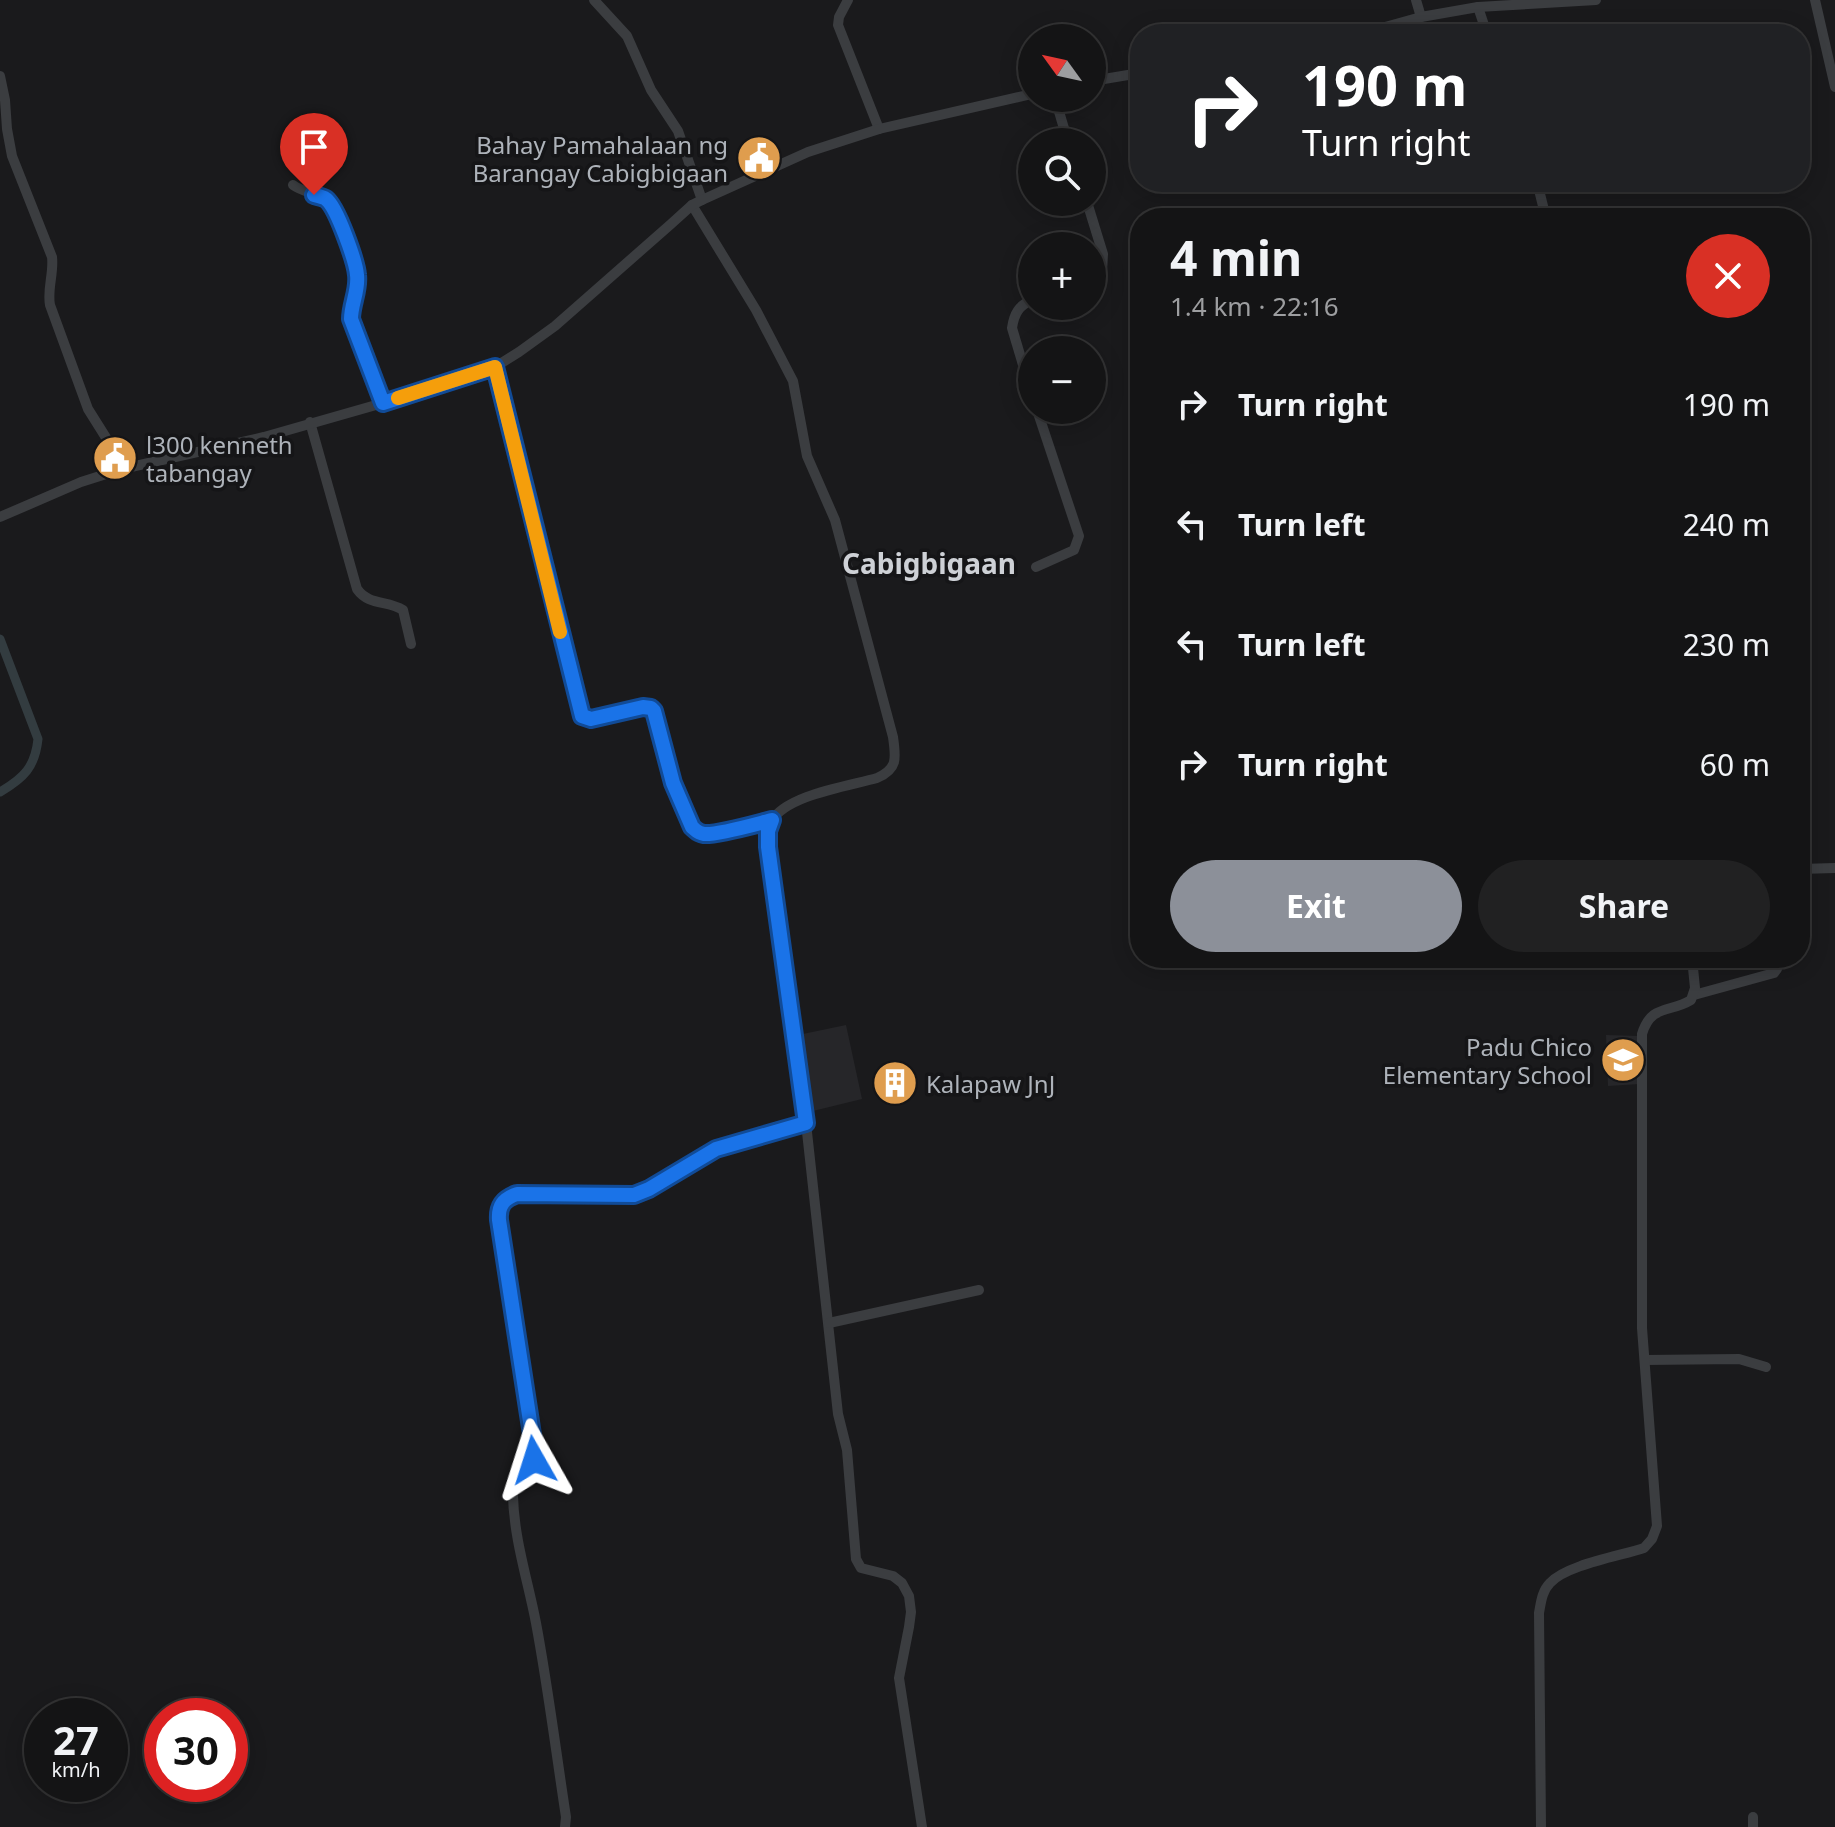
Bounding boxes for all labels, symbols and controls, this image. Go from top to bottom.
north arrow [1018,24,1106,112]
map controls [1018,24,1106,424]
text: 190 m [1302,46,1467,122]
icon: right [1170,56,1274,160]
pin [280,113,348,195]
text: Turn right [1302,118,1470,167]
icon: arrive [292,125,336,169]
place label: Bahay Pamahalaan ng Barangay Cabigbigaan [473,128,728,189]
button: search [1018,128,1106,216]
public building icon: Bahay Pamahalaan ng Barangay Cabigbigaan [735,134,783,182]
text: 4 min [1170,225,1302,290]
button: + [1018,232,1106,320]
button: close [1686,234,1770,318]
text: 1.4 km · 22:16 [1170,288,1339,324]
button: − [1018,336,1106,424]
icon: right [1170,382,1214,426]
text: Turn right [1238,384,1388,425]
text: 190 m [1683,384,1770,425]
place label: l300 kenneth tabangay [146,428,293,489]
public building icon: l300 kenneth tabangay [91,434,139,482]
icon: left [1170,502,1214,546]
text: Turn left [1238,504,1366,545]
text: 240 m [1683,504,1770,545]
district label: Cabigbigaan [842,544,1016,582]
icon: left [1170,622,1214,666]
text: Turn left [1238,624,1366,665]
text: 230 m [1683,624,1770,665]
icon: right [1170,742,1214,786]
text: Turn right [1238,744,1388,785]
text: 60 m [1700,744,1770,785]
button: Exit [1170,860,1462,952]
button: Share [1478,860,1770,952]
place label: Padu Chico Elementary School [1383,1030,1592,1091]
school or university icon: Padu Chico Elementary School [1599,1036,1647,1084]
building icon: Kalapaw JnJ [871,1059,919,1107]
place label: Kalapaw JnJ [926,1067,1055,1100]
position arrow [492,1418,576,1502]
speed limit sign: 30 [144,1698,248,1802]
text: 27 [53,1712,99,1767]
text: km/h [51,1756,101,1783]

